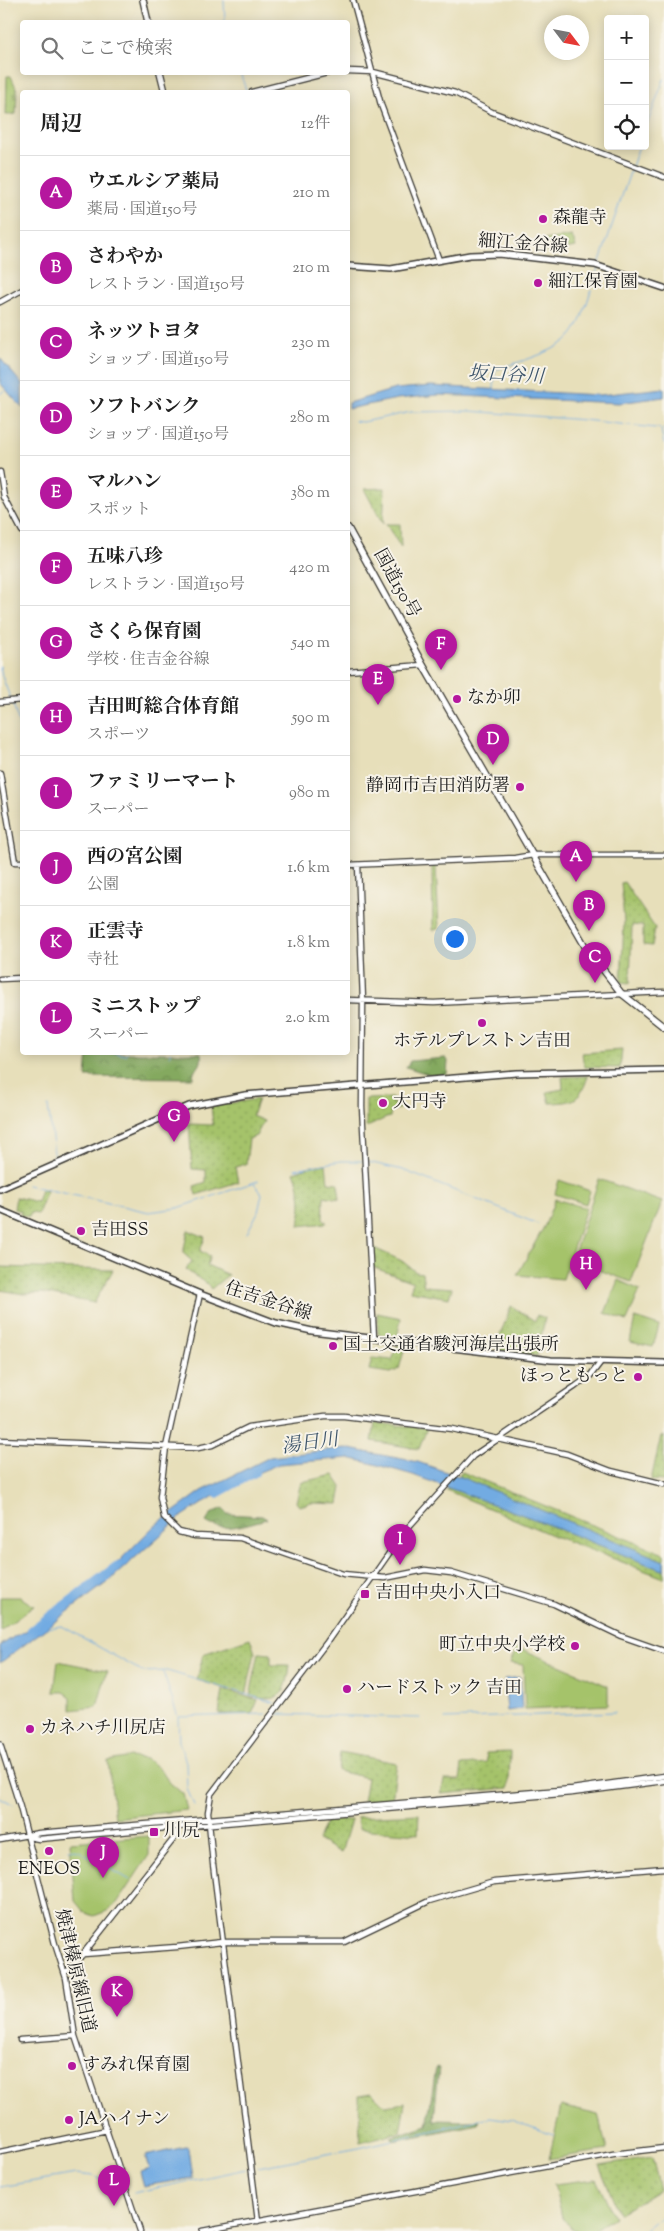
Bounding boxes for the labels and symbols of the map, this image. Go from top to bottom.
north arrow [544,15,589,60]
place label: 森龍寺 [553,206,607,232]
marker: 森龍寺 [537,213,549,225]
street label: 細江金谷線 [477,229,569,261]
place label: 細江保育園 [548,270,638,296]
marker: 細江保育園 [532,277,544,289]
water label: 坂口谷川 [467,361,547,392]
street label: 国道150号 [366,545,426,623]
pin: F [425,629,457,670]
pin: E [362,664,394,705]
place label: なか卯 [467,686,521,712]
marker: なか卯 [451,693,463,705]
pin: D [477,724,509,765]
place label: 静岡市吉田消防署 [366,774,510,800]
marker: 静岡市吉田消防署 [514,781,526,793]
pin: A [560,841,592,882]
pin: B [573,890,605,931]
your location [442,926,468,952]
pin: C [579,942,611,983]
marker: ホテルプレストン吉田 [476,1017,488,1029]
place label: ホテルプレストン吉田 [393,1029,571,1055]
place label: 大円寺 [393,1090,447,1116]
marker: 大円寺 [377,1097,389,1109]
pin: G [158,1101,190,1142]
place label: 吉田SS [91,1218,148,1244]
marker: 吉田SS [75,1225,87,1237]
pin: H [570,1249,602,1290]
street label: 住吉金谷線 [221,1276,315,1328]
place label: 国土交通省駿河海岸出張所 [343,1333,559,1359]
marker: 国土交通省駿河海岸出張所 [327,1340,339,1352]
place label: ほっともっと [520,1364,628,1390]
marker: ほっともっと [632,1371,644,1383]
water label: 湯日川 [280,1426,342,1461]
pin: I [384,1524,416,1565]
place label: 吉田中央小入口 [375,1581,501,1607]
marker: 吉田中央小入口 [359,1588,371,1600]
place label: 町立中央小学校 [439,1633,565,1659]
marker: 町立中央小学校 [569,1640,581,1652]
place label: ハードストック 吉田 [357,1676,522,1702]
marker: ハードストック 吉田 [341,1683,353,1695]
place label: カネハチ川尻店 [40,1716,166,1742]
marker: カネハチ川尻店 [24,1723,36,1735]
place label: 川尻 [164,1819,200,1845]
marker: 川尻 [148,1826,160,1838]
pin: J [87,1837,119,1878]
marker: ENEOS [43,1845,55,1857]
place label: ENEOS [18,1857,80,1883]
street label: 焼津榛原線旧道 [47,1907,101,2035]
pin: K [101,1976,133,2017]
place label: すみれ保育園 [82,2053,190,2079]
marker: すみれ保育園 [66,2060,78,2072]
place label: JAハイナン [78,2107,170,2133]
marker: JAハイナン [63,2114,75,2126]
pin: L [98,2165,130,2206]

